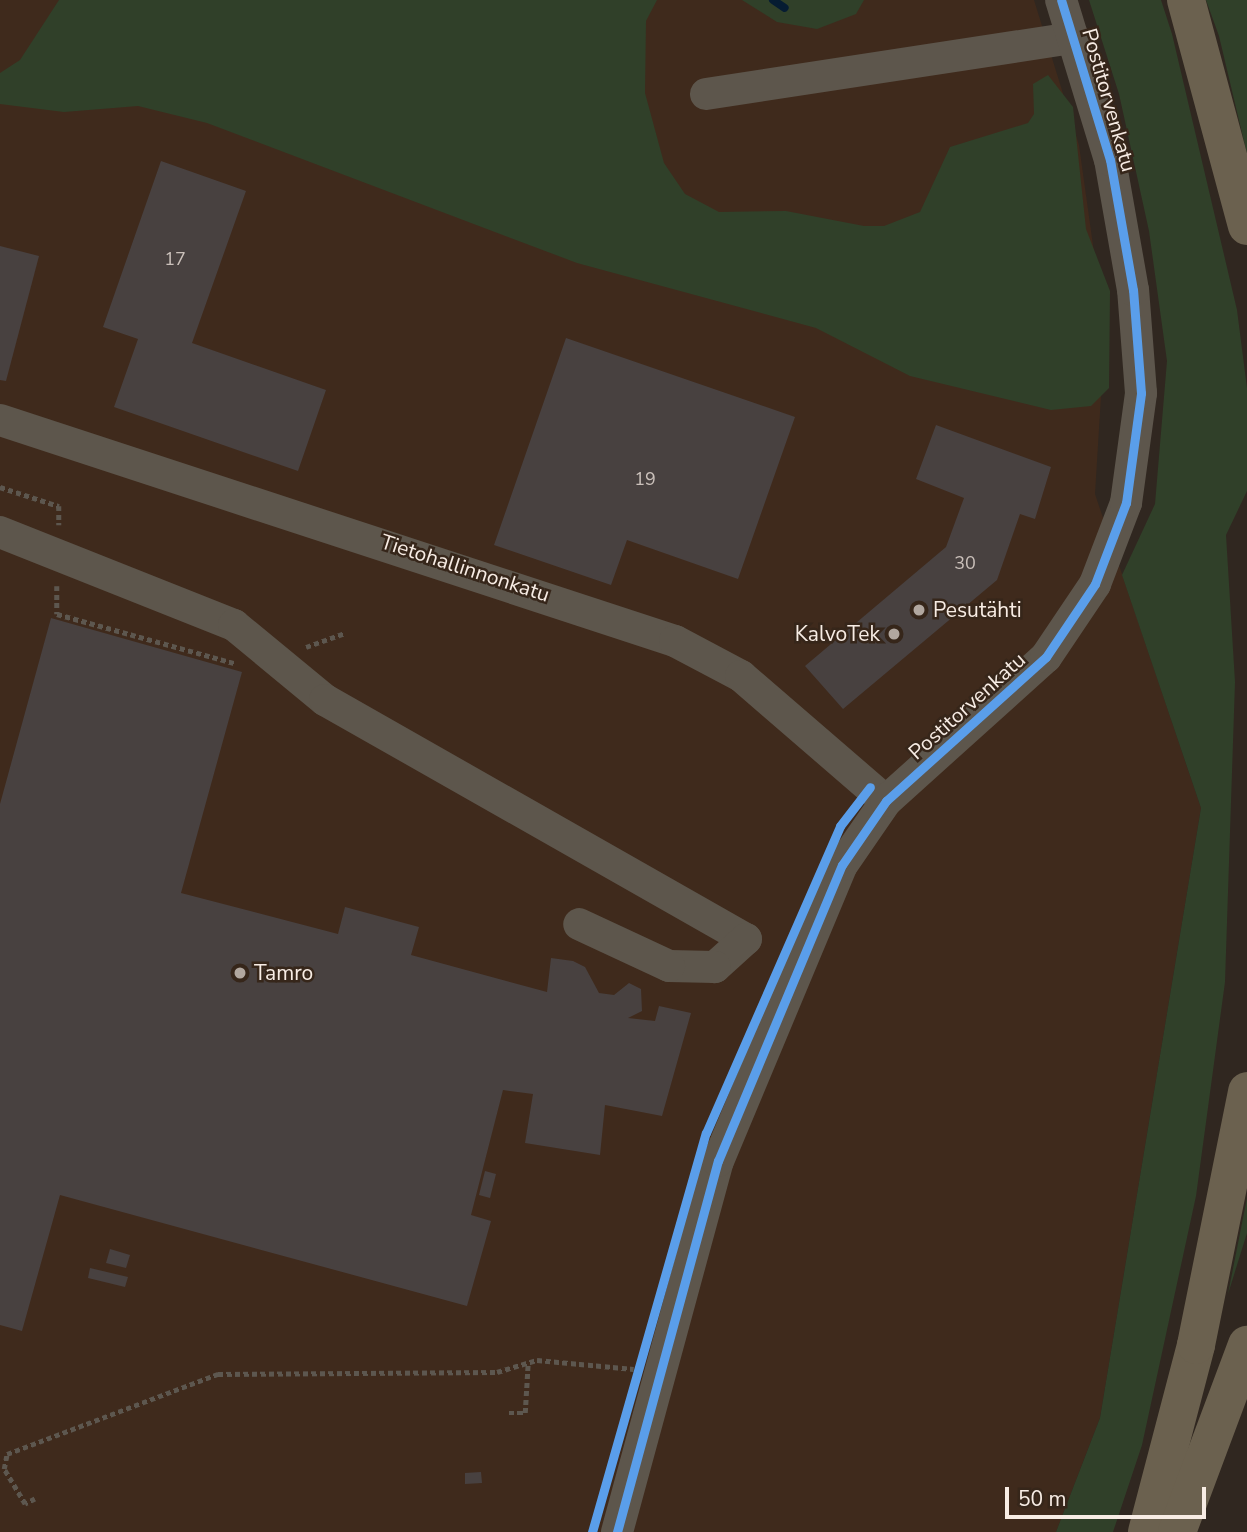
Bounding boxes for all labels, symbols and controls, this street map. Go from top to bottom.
street label: Postitorvenkatu [1076,25,1142,175]
house number: 17 [164,248,186,270]
house number: 19 [634,468,656,490]
street label: Tietohallinnonkatu [377,529,553,607]
house number: 30 [954,552,976,574]
place label: Pesutähti [933,597,1022,623]
marker: Pesutähti [911,602,927,618]
place label: KalvoTek [795,621,880,647]
marker: KalvoTek [886,626,902,642]
street label: Postitorvenkatu [904,647,1030,765]
place label: Tamro [254,960,313,986]
marker: Tamro [232,965,248,981]
scale bar [1009,1472,1210,1516]
text: 50 m [1018,1485,1067,1513]

